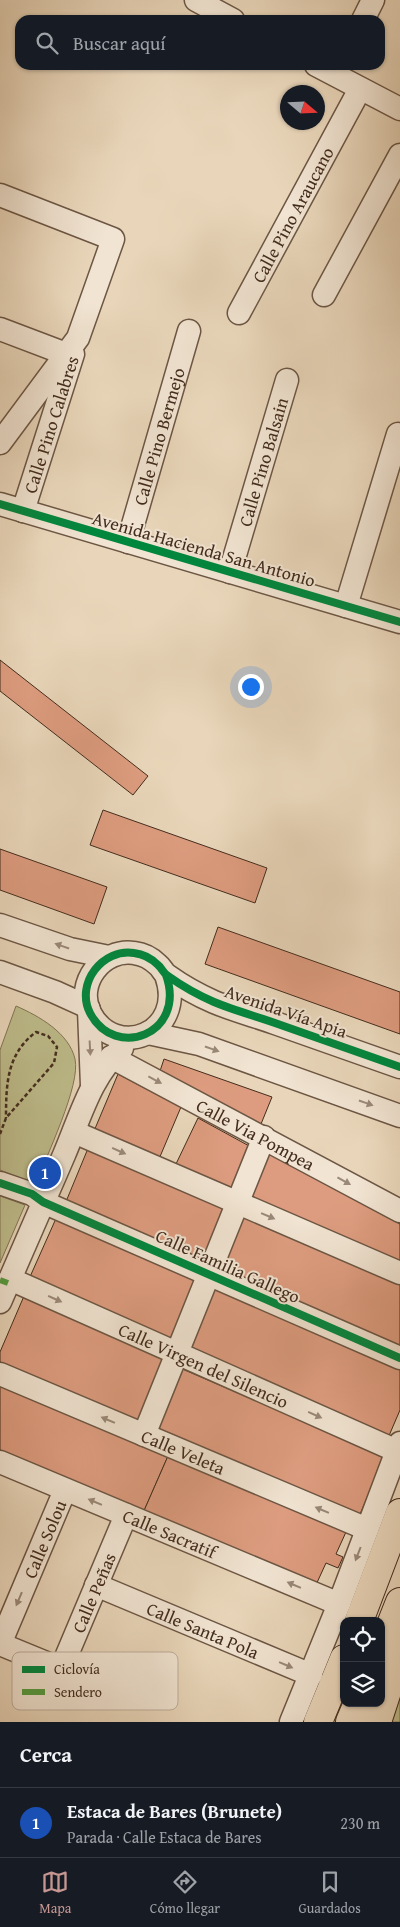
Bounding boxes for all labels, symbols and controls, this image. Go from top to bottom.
search box [15,15,385,70]
icon: search [33,29,61,57]
text: Buscar aquí [73,29,166,57]
north arrow [280,85,325,130]
street label: Calle Pino Araucano [244,142,340,287]
street label: Calle Pino Calabres [16,352,85,496]
street label: Calle Pino Bermejo [126,364,191,508]
street label: Calle Pino Balsain [231,394,295,530]
street label: Avenida Hacienda San Antonio [89,504,319,594]
your location [238,674,264,700]
one-way arrow [54,942,69,949]
street label: Avenida Vía Apia [221,977,351,1045]
one-way arrow [87,1041,95,1057]
one-way arrow [205,1046,220,1053]
one-way arrow [147,1076,162,1084]
street label: Calle Via Pompea [192,1092,320,1177]
one-way arrow [358,1100,373,1107]
one-way arrow [112,1148,126,1156]
pin: 1 [29,1154,61,1192]
one-way arrow [337,1177,352,1185]
one-way arrow [261,1213,275,1221]
street label: Calle Familia Gallego [151,1222,305,1310]
one-way arrow [48,1296,62,1304]
street label: Calle Virgen del Silencio [114,1316,293,1415]
one-way arrow [308,1411,322,1419]
one-way arrow [101,1415,115,1423]
street label: Calle Veleta [137,1422,230,1481]
street label: Calle Solou [16,1495,73,1582]
one-way arrow [88,1498,102,1506]
street label: Calle Sacratif [119,1501,223,1566]
one-way arrow [315,1506,330,1514]
one-way arrow [354,1547,362,1562]
street label: Calle Peñas [64,1548,122,1637]
one-way arrow [287,1581,301,1589]
one-way arrow [15,1592,23,1606]
street label: Calle Santa Pola [143,1594,264,1666]
map controls [340,1617,385,1707]
button: locate [340,1617,385,1662]
legend [12,1652,178,1710]
text: Ciclovía [54,1659,100,1679]
one-way arrow [279,1662,294,1669]
button: layers [340,1662,385,1707]
text: Sendero [54,1682,102,1702]
text: Cerca [20,1739,72,1770]
text: Estaca de Bares (Brunete) [67,1797,282,1825]
text: 1 [32,1811,40,1835]
text: 230 m [340,1811,380,1835]
text: Parada · Calle Estaca de Bares [67,1825,262,1849]
tab: Mapa [39,1868,71,1918]
tab: Cómo llegar [150,1868,220,1918]
tab: Guardados [298,1868,361,1918]

